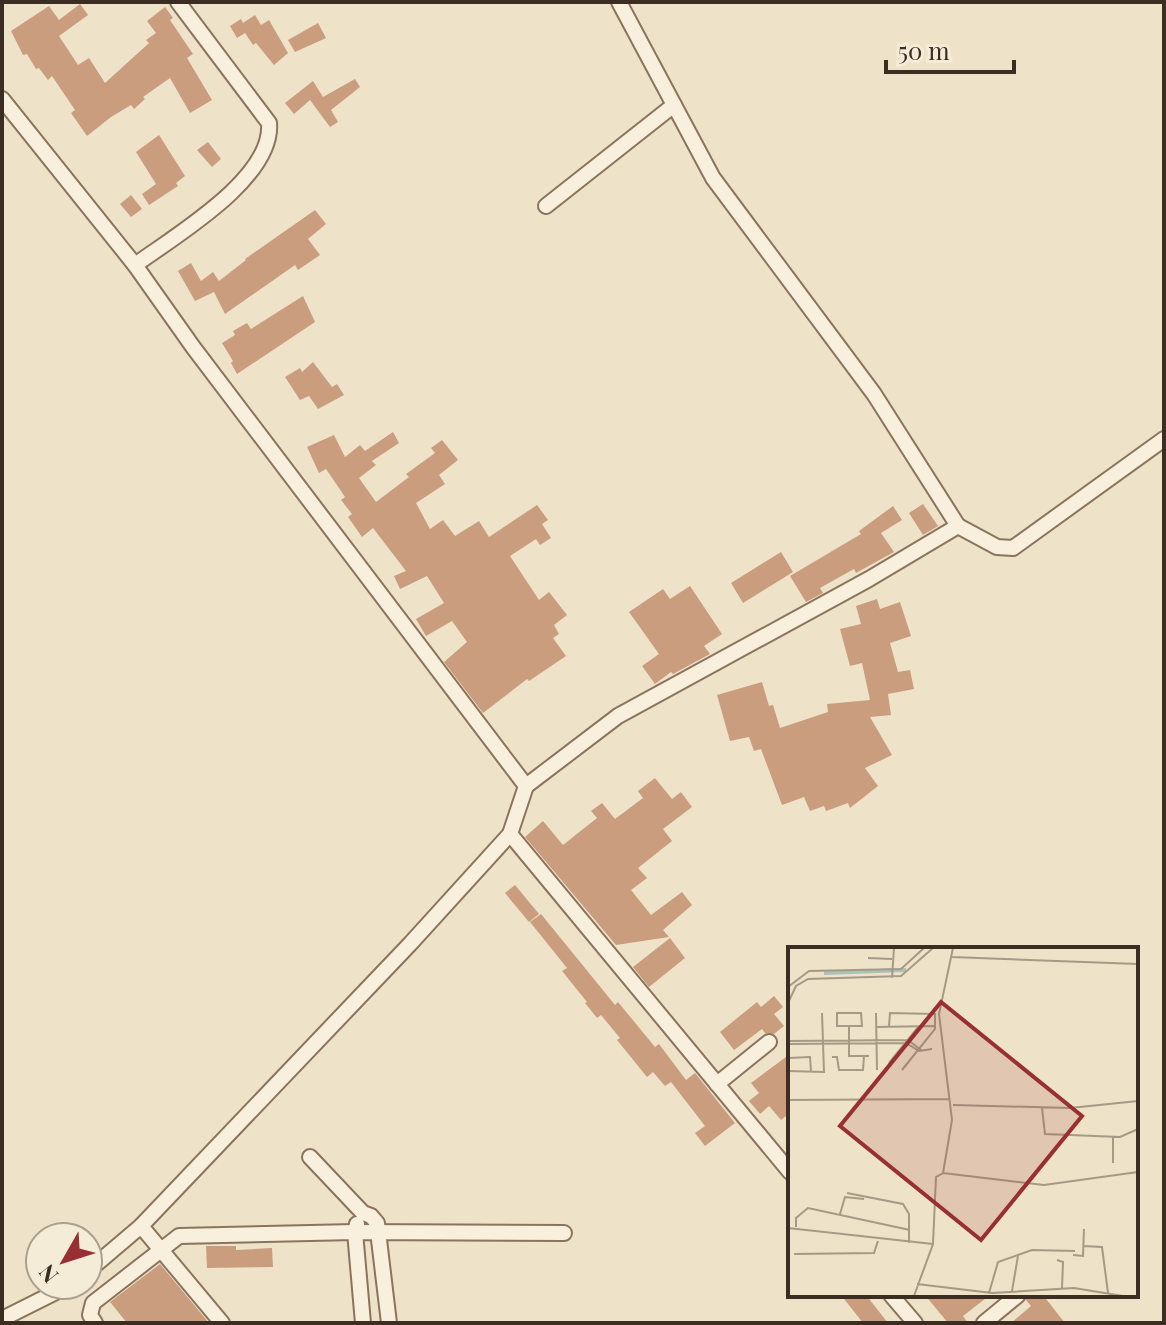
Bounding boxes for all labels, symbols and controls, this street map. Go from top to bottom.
scale bar [886,24,1014,74]
text: 50 m [898,34,950,66]
inset map [788,947,1138,1297]
north arrow [24,1221,104,1301]
text: N [31,1259,64,1290]

